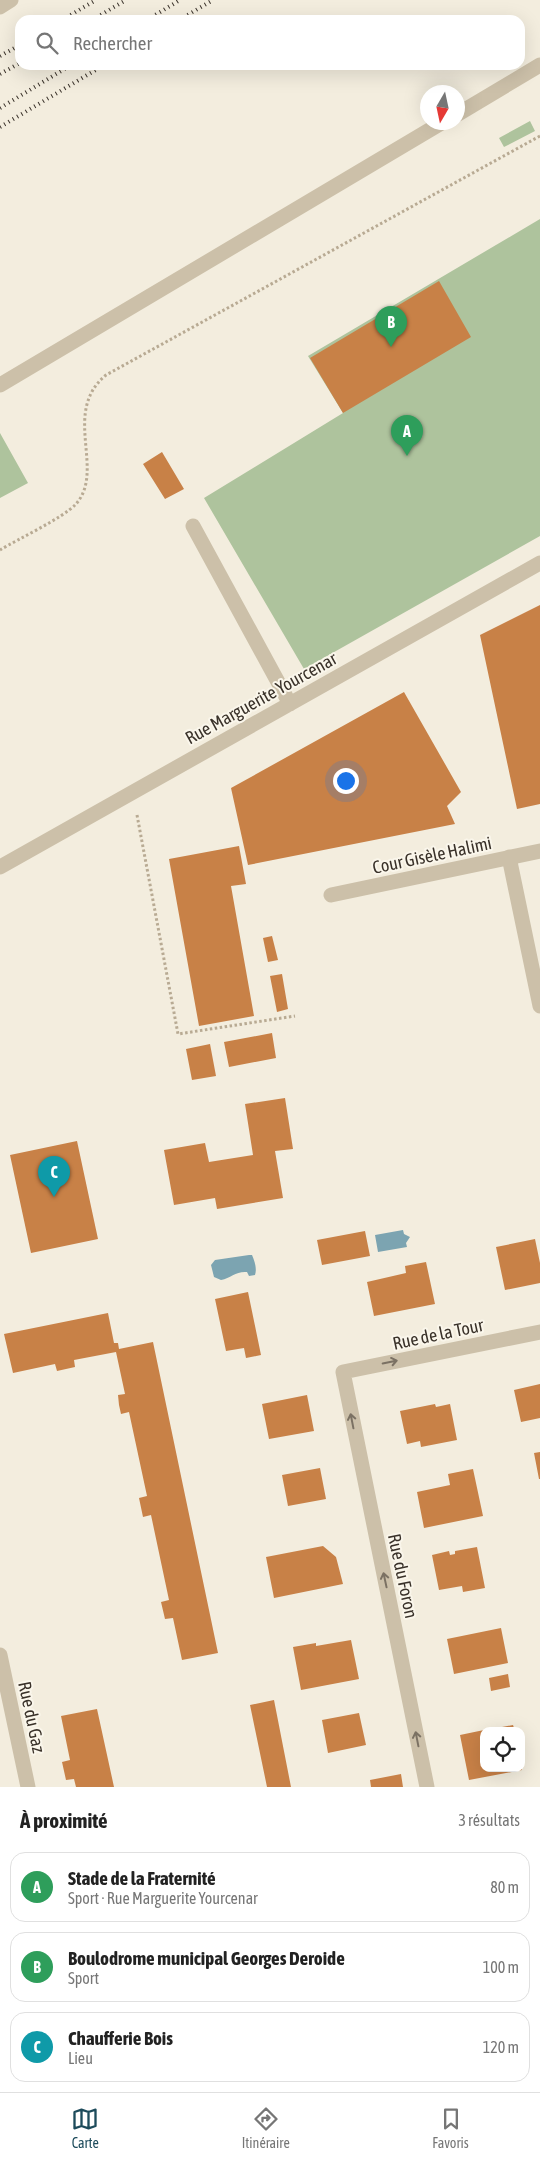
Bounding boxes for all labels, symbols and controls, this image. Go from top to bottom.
search box [15,15,525,70]
icon: search [33,29,61,57]
text: Rechercher [73,32,152,54]
north arrow [420,85,465,130]
pin: B [375,306,407,347]
pin: A [391,415,423,456]
street label: Rue Marguerite Yourcenar [182,647,341,748]
your location [333,768,359,794]
street label: Cour Gisèle Halimi [370,832,494,878]
pin: C [38,1156,70,1197]
street label: Rue de la Tour [391,1314,486,1354]
one-way arrow [382,1357,398,1367]
one-way arrow [347,1413,357,1429]
street label: Rue du Foron [384,1532,422,1620]
one-way arrow [380,1572,389,1588]
street label: Rue du Gaz [14,1679,50,1755]
map controls [480,1727,525,1772]
button: locate [480,1727,525,1772]
one-way arrow [412,1732,422,1748]
text: À proximité [20,1808,108,1832]
text: 3 résultats [458,1811,520,1829]
text: Stade de la Fraternité [68,1867,216,1889]
text: A [33,1878,41,1896]
text: 80 m [490,1878,519,1896]
text: Sport · Rue Marguerite Yourcenar [68,1889,258,1907]
text: Boulodrome municipal Georges Deroide [68,1947,345,1969]
text: B [33,1958,41,1976]
text: 100 m [483,1958,519,1976]
text: Sport [68,1969,99,1987]
text: Chaufferie Bois [68,2027,173,2049]
text: C [33,2038,41,2056]
text: 120 m [483,2038,519,2056]
text: Lieu [68,2049,93,2067]
tab: Carte [71,2105,99,2151]
tab: Itinéraire [242,2105,290,2151]
tab: Favoris [432,2105,469,2151]

